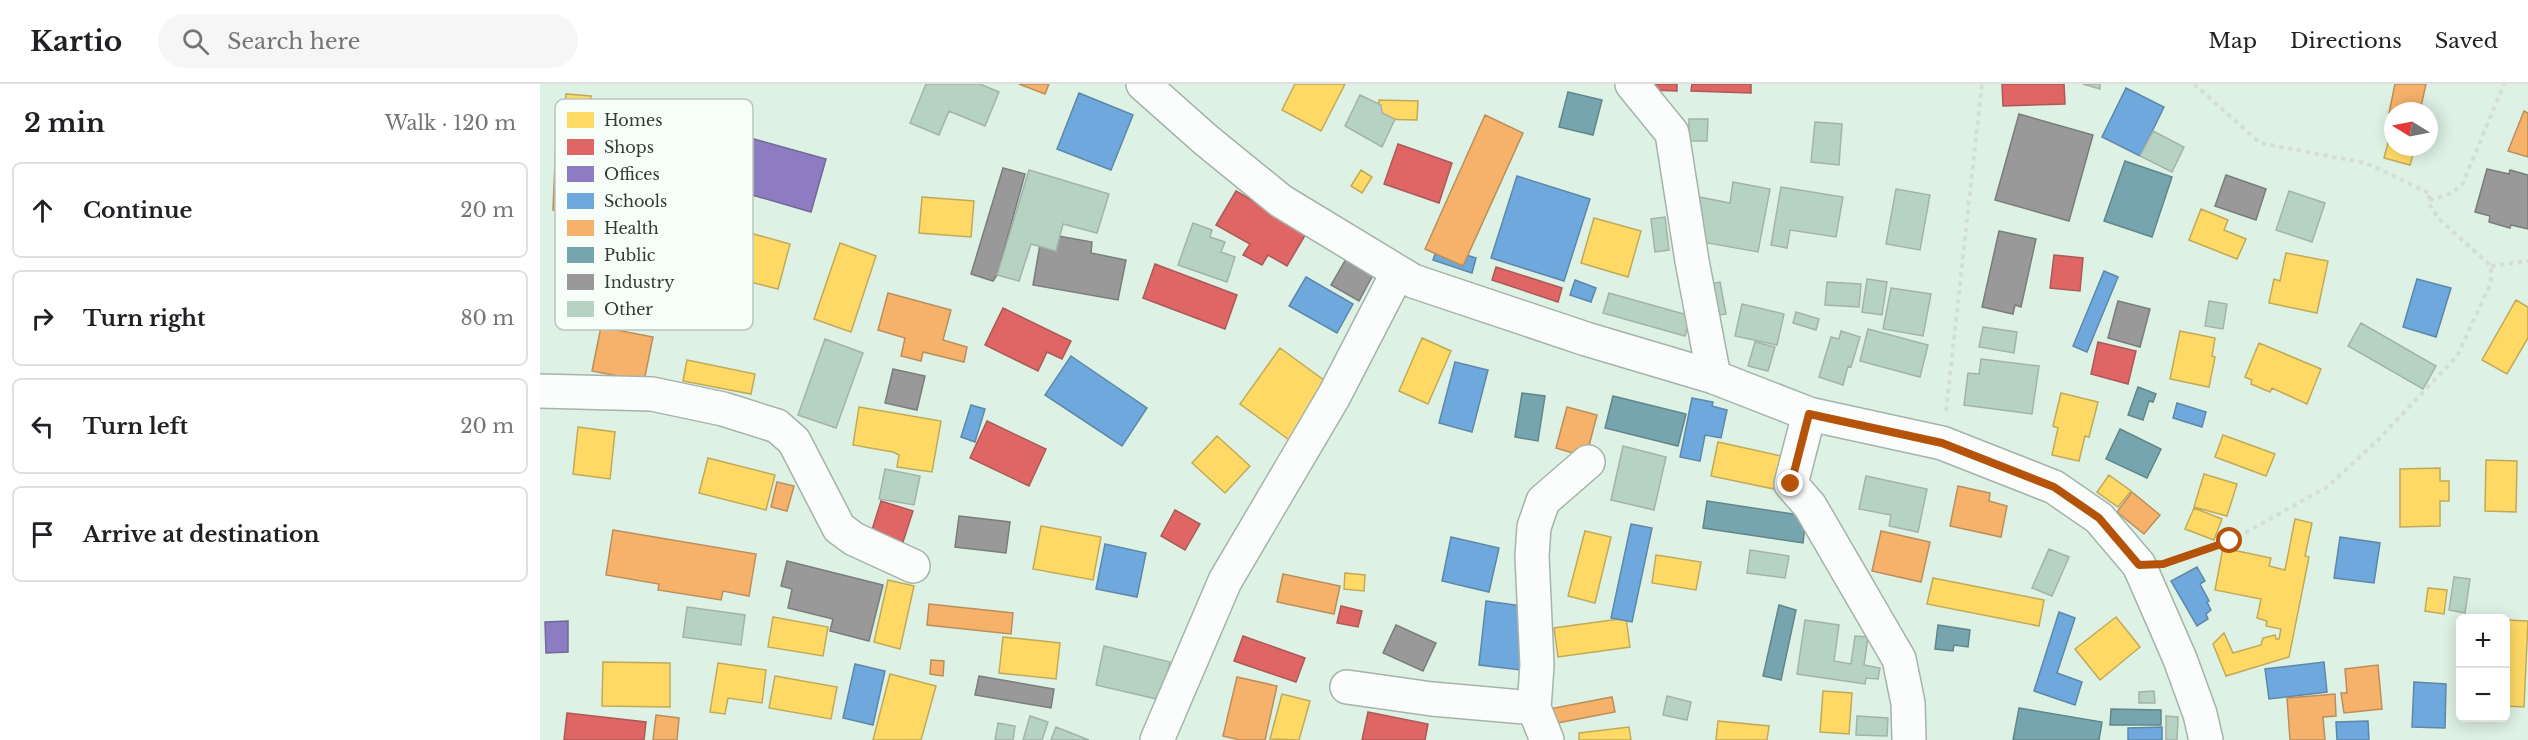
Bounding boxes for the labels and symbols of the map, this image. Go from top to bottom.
legend [555,99,753,330]
north arrow [2384,102,2438,156]
text: Homes [604,110,662,130]
text: Shops [604,137,654,157]
text: Offices [604,164,660,184]
text: Schools [604,191,667,211]
text: Health [604,218,659,238]
text: Public [604,245,656,265]
text: Industry [604,272,675,292]
text: Other [604,299,653,319]
route end [1777,470,1803,496]
route start [2216,527,2242,553]

